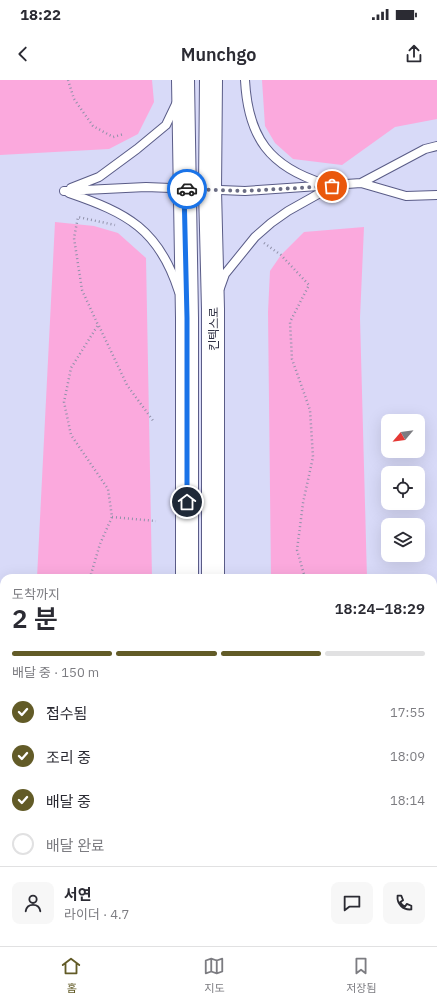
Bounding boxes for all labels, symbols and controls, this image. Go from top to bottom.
text: 18:22 [20,5,61,24]
icon: back [12,43,34,65]
text: Munchgo [181,43,256,66]
icon: share [403,43,425,65]
courier [167,169,207,209]
pin [315,169,349,203]
icon: bag [321,175,343,197]
icon: car [176,178,198,200]
street label: 킨텍스로 [206,307,221,351]
north arrow [381,414,425,458]
map controls [381,414,425,562]
button: locate [381,466,425,510]
pin [170,485,204,519]
icon: home [176,491,198,513]
button: layers [381,518,425,562]
text: 도착까지 [12,586,60,603]
text: 18:24–18:29 [335,599,425,618]
text: 2 분 [12,601,58,635]
text: 배달 중 · 150 m [12,664,99,681]
icon: check [12,701,34,723]
text: 접수됨 [46,704,87,723]
text: 17:55 [390,704,425,721]
icon: check [12,745,34,767]
text: 조리 중 [46,748,91,767]
text: 18:09 [390,748,425,765]
icon: check [12,789,34,811]
text: 배달 중 [46,792,91,811]
text: 18:14 [390,792,425,809]
text: 배달 완료 [46,836,105,855]
button: person [12,882,54,924]
button: chat [331,882,373,924]
button: phone [383,882,425,924]
text: 서연 [64,885,92,904]
text: 라이더 · 4.7 [64,906,129,923]
tab: 홈 [60,955,82,995]
tab: 지도 [203,955,225,995]
tab: 저장됨 [346,955,377,995]

